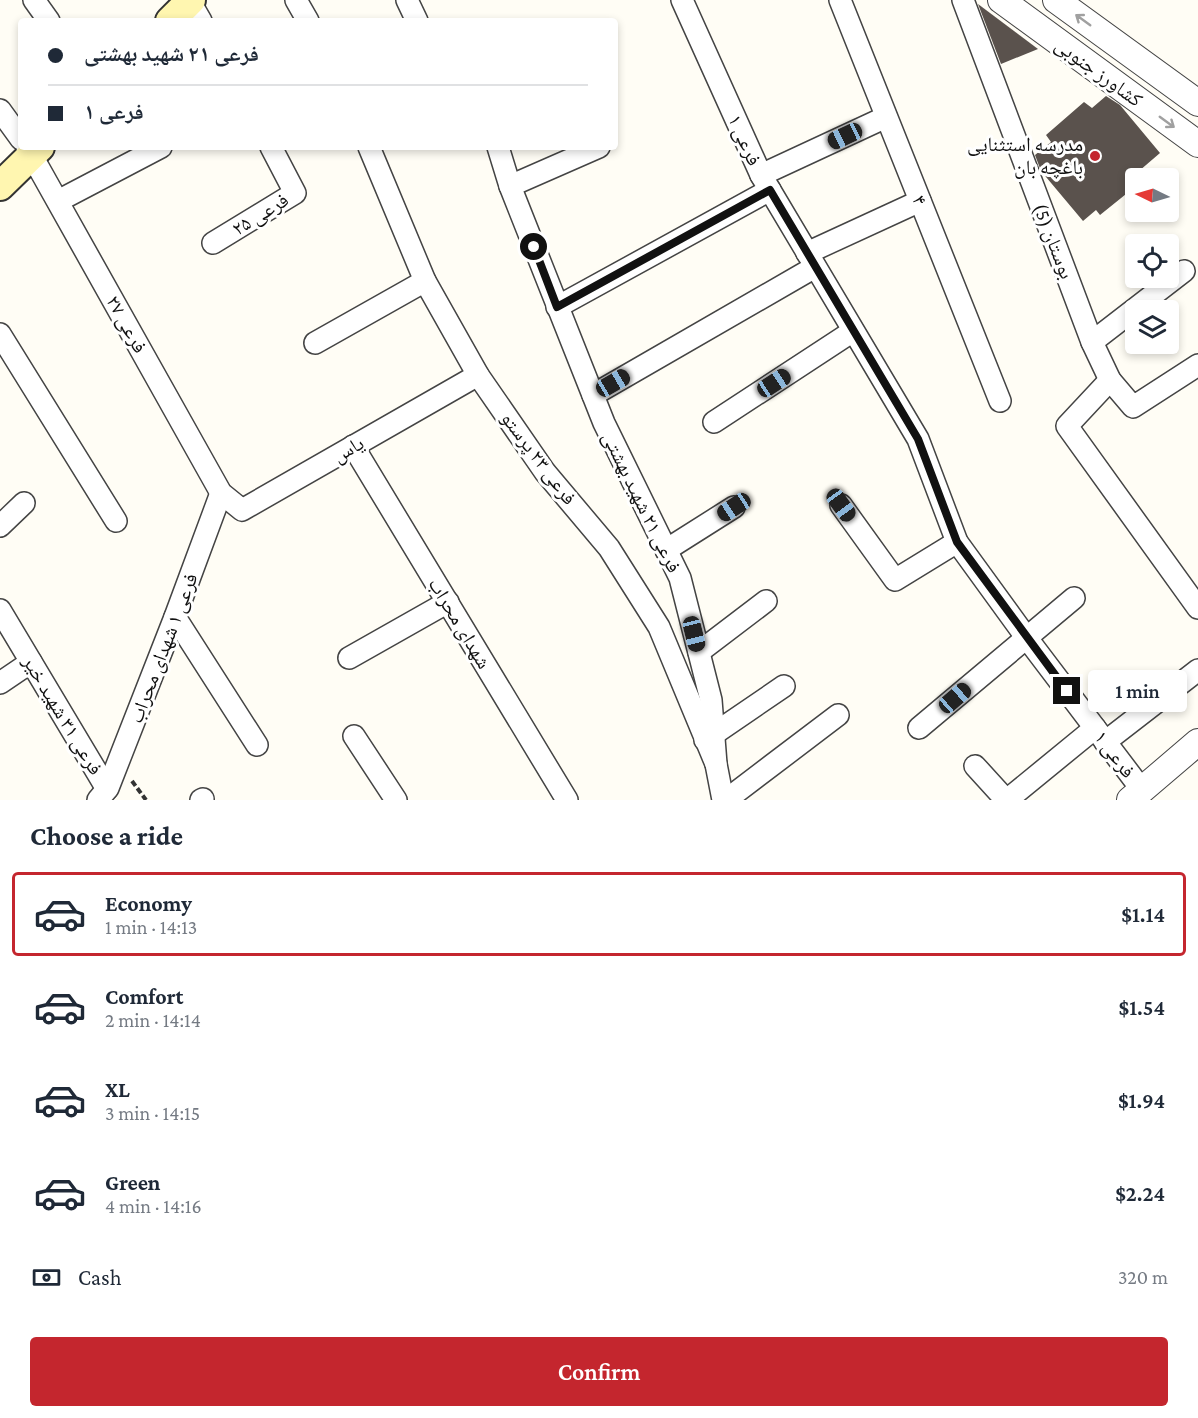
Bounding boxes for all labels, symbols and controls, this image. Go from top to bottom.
one-way arrow [1075,13,1091,26]
street label: کشاورز جنوبی [1051,33,1147,112]
text: فرعی ۲۱ شهید بهشتی [84,41,259,66]
text: فرعی ۱ [84,99,144,124]
street label: فرعی ۱ [723,111,766,169]
one-way arrow [1158,115,1174,128]
car [825,120,865,152]
place label: مدرسه استثنایی باغچه بان [967,133,1083,179]
marker: مدرسه استثنایی باغچه بان [1088,149,1102,163]
north arrow [1125,168,1179,222]
map controls [1125,168,1179,354]
street label: فرعی ۲۵ [228,188,293,241]
street label: ۴ [908,192,932,208]
street label: بوستان (5) [1029,200,1078,282]
route start [520,233,547,260]
button: locate [1125,234,1179,288]
street label: فرعی ۲۷ [101,292,152,357]
button: layers [1125,300,1179,354]
car [593,366,633,400]
car [754,366,794,400]
street label: فرعی ۲۳ پرستو [496,407,581,509]
street label: فرعی ۲۱ شهید بهشتی [597,428,686,577]
street label: یاس [329,431,368,467]
car [823,485,859,525]
car [714,490,754,524]
street label: فرعی ۱ شهدای محراب [124,570,203,726]
street label: شهدای محراب [423,574,496,673]
car [681,614,707,654]
street label: فرعی ۳۱ شهید خیر [17,651,107,779]
callout: 1 min [1088,670,1187,712]
route end [1053,677,1080,704]
car [936,679,974,717]
text: 1 min [1115,680,1160,702]
street label: فرعی ۱ [1089,726,1140,782]
text: Choose a ride [30,821,183,851]
icon: car [33,887,87,941]
text: Economy [105,891,192,916]
text: $1.14 [1121,902,1165,927]
text: 1 min · 14:13 [105,916,197,938]
icon: car [33,980,87,1034]
text: Comfort [105,984,183,1009]
text: $1.54 [1119,995,1165,1020]
text: 2 min · 14:14 [105,1009,201,1031]
icon: car [33,1073,87,1127]
text: XL [105,1077,130,1102]
text: $1.94 [1118,1088,1165,1113]
text: 3 min · 14:15 [105,1102,200,1124]
icon: car [33,1166,87,1220]
text: Green [105,1170,161,1195]
text: $2.24 [1115,1181,1165,1206]
text: 4 min · 14:16 [105,1195,202,1217]
icon: cash [30,1261,63,1294]
text: Cash [78,1265,122,1290]
text: 320 m [1118,1266,1168,1288]
button: Confirm [30,1337,1168,1406]

